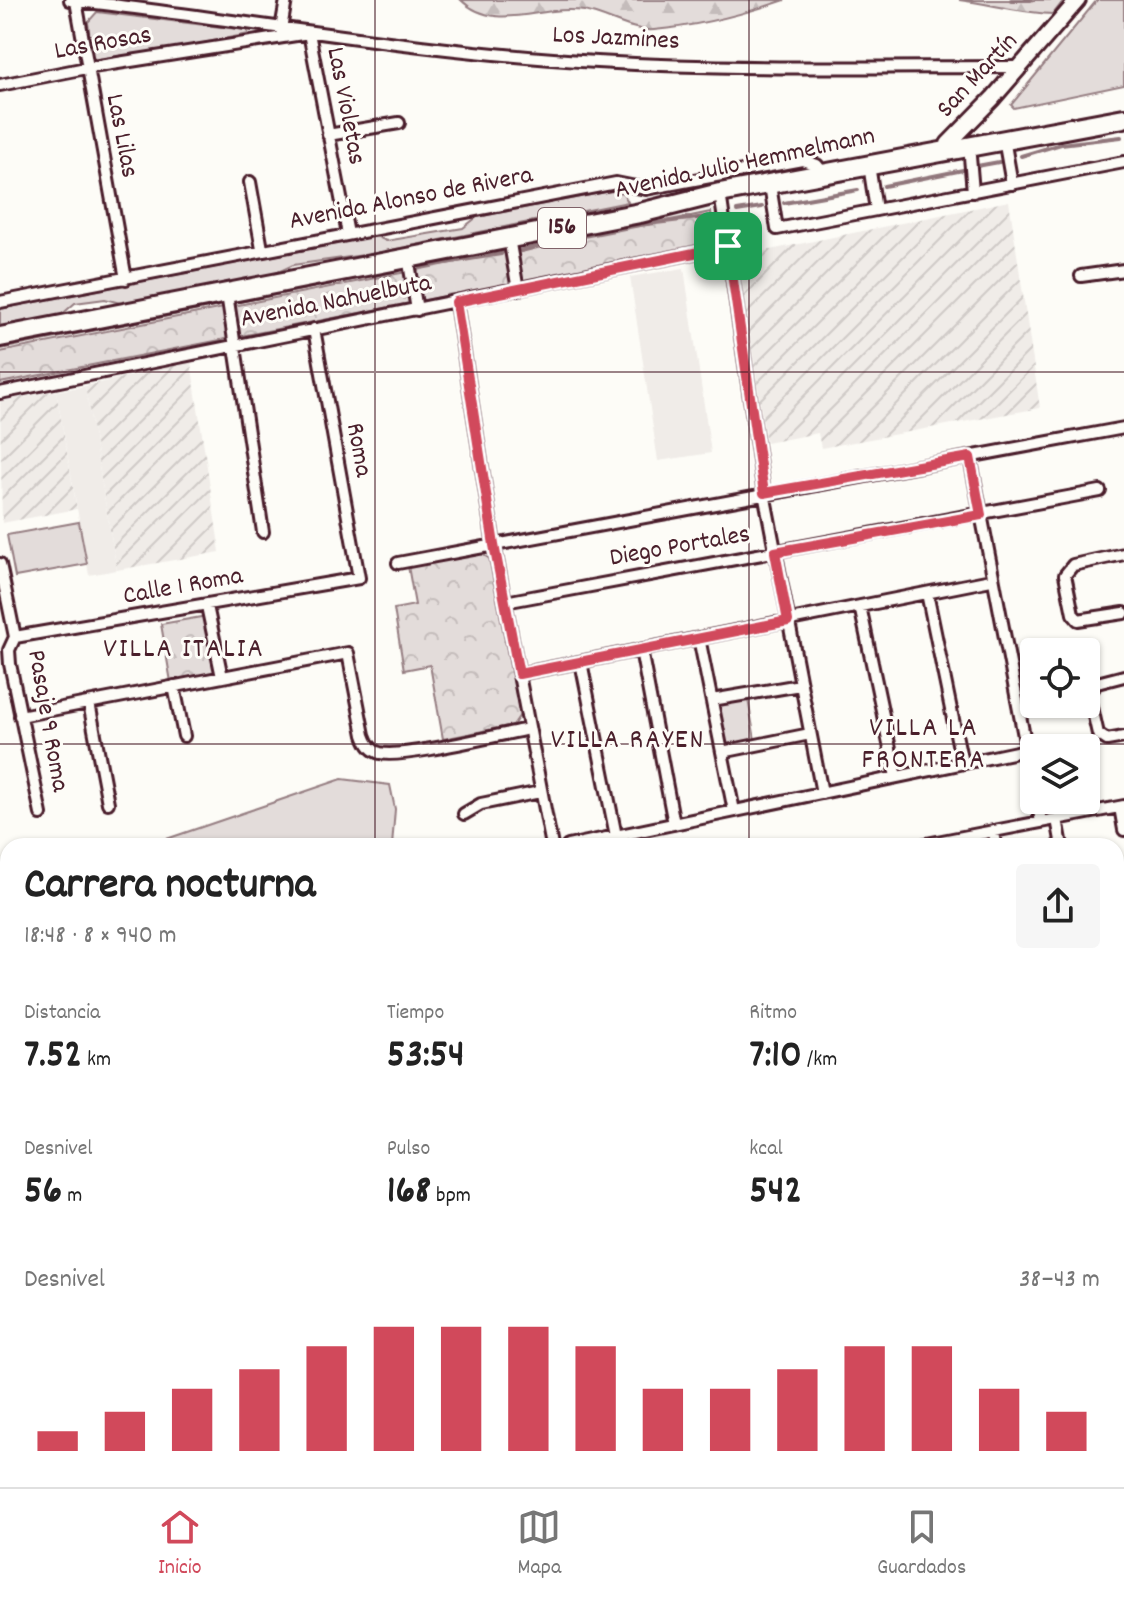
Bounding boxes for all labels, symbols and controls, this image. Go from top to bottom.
street label: Las Rosas [52,17,154,71]
street label: Los Jazmines [551,17,681,61]
street label: San Martín [929,25,1027,127]
street label: Las Violetas [315,44,375,168]
street label: Las Lilas [95,91,147,181]
street label: Avenida Julio Hemmelmann [612,118,878,210]
street label: Avenida Alonso de Rivera [286,157,537,241]
road number: 156 [538,208,586,248]
pin [694,212,762,280]
icon: arrive [706,224,750,268]
street label: Avenida Nahuelbuta [237,265,435,339]
street label: Roma [335,420,381,481]
street label: Diego Portales [607,516,753,578]
street label: Calle 1 Roma [120,558,246,616]
district label: VILLA ITALIA [103,631,265,671]
map controls [1020,638,1100,814]
button: locate [1020,638,1100,718]
street label: Pasaje 9 Roma [16,647,78,796]
district label: VILLA LA FRONTERA [862,710,986,782]
district label: VILLA RAYEN [551,722,705,762]
button: layers [1020,734,1100,814]
text: Carrera nocturna [24,856,316,919]
button: share [1016,864,1100,948]
text: 18:48 · 8 × 940 m [24,918,177,955]
text: Distancia [24,998,100,1029]
text: Tiempo [387,998,444,1029]
text: Ritmo [749,998,797,1029]
text: 7.52 [24,1029,82,1086]
text: 53:54 [387,1029,465,1086]
text: 7:10 [749,1029,802,1086]
text: km [82,1045,111,1076]
text: /km [802,1045,837,1076]
text: Desnivel [24,1134,93,1165]
text: Pulso [387,1134,430,1165]
text: kcal [749,1134,783,1165]
text: 56 [24,1165,62,1222]
text: 168 [387,1165,431,1222]
text: 542 [749,1165,802,1222]
text: m [62,1181,82,1212]
text: bpm [431,1181,471,1212]
text: Desnivel [24,1262,105,1299]
text: 38–43 m [1019,1262,1100,1299]
tab: Inicio [158,1505,202,1584]
tab: Mapa [517,1505,561,1584]
tab: Guardados [877,1505,966,1584]

